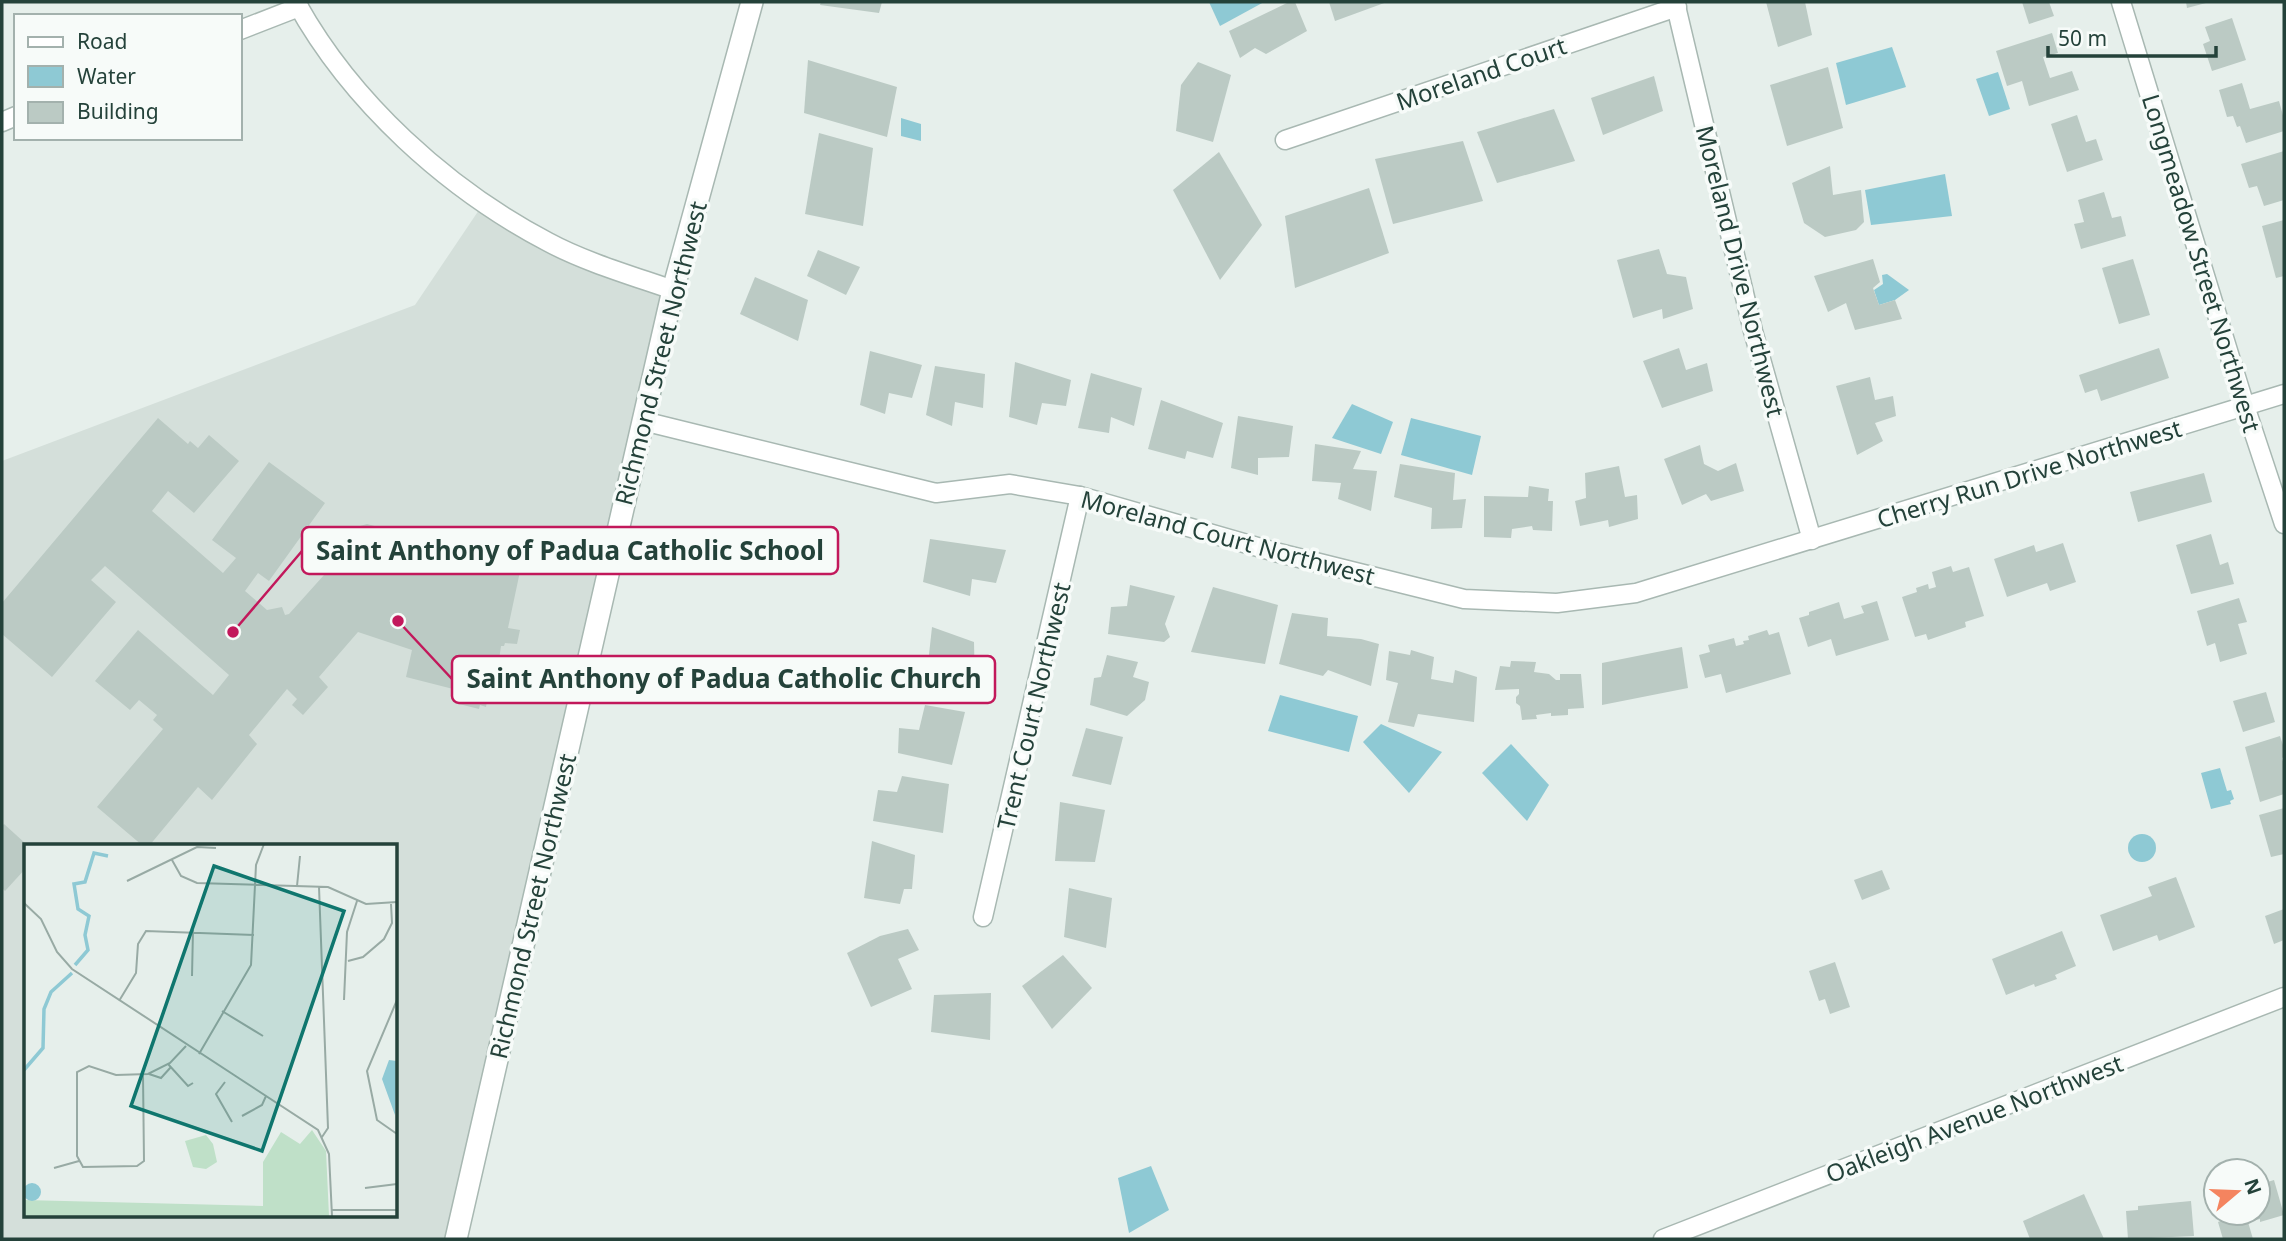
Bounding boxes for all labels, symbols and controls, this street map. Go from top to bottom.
legend [14,14,242,140]
scale bar [2048,14,2216,58]
text: 50 m [2058,24,2107,52]
text: Road [77,27,127,55]
street label: Moreland Court [1392,28,1571,118]
text: Water [77,62,136,90]
street label: Longmeadow Street Northwest [2135,90,2269,436]
text: Building [77,97,159,125]
street label: Moreland Drive Northwest [1689,122,1793,420]
street label: Richmond Street Northwest [606,197,714,508]
street label: Cherry Run Drive Northwest [1873,411,2186,535]
street label: Moreland Court Northwest [1077,482,1379,592]
callout: Saint Anthony of Padua Catholic School [302,527,838,574]
text: Saint Anthony of Padua Catholic School [316,532,824,568]
street label: Trent Court Northwest [988,579,1078,833]
callout: Saint Anthony of Padua Catholic Church [452,656,995,703]
text: Saint Anthony of Padua Catholic Church [466,660,982,696]
street label: Richmond Street Northwest [481,750,583,1062]
inset map [24,844,397,1216]
street label: Oakleigh Avenue Northwest [1821,1046,2128,1190]
north arrow [2202,1157,2272,1227]
text: N [2238,1175,2268,1198]

